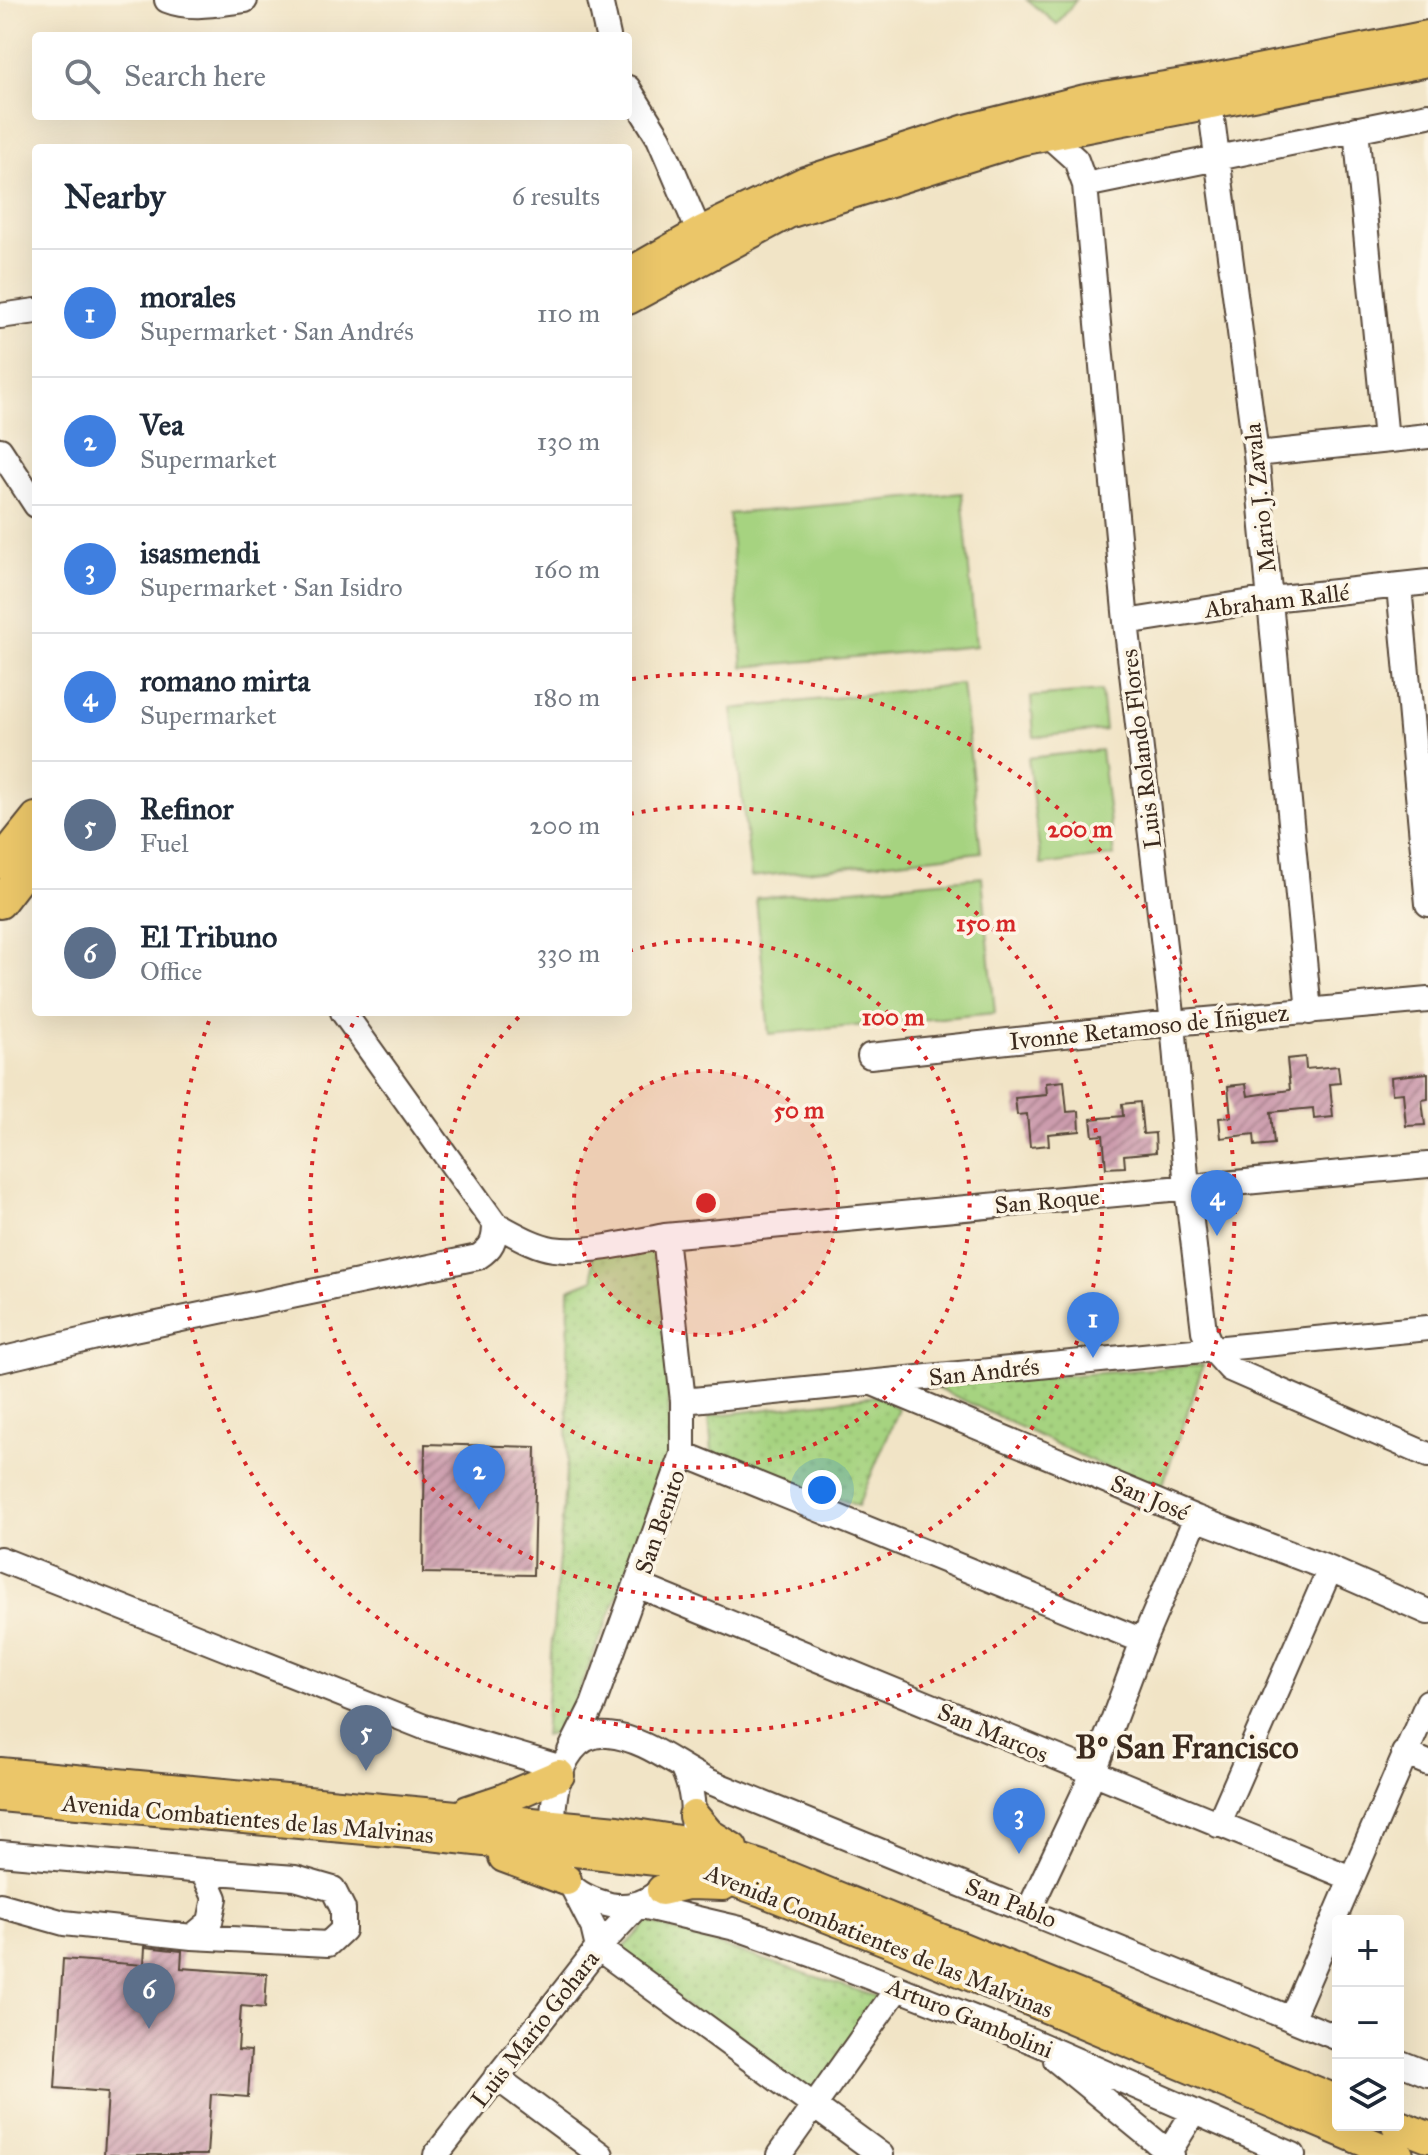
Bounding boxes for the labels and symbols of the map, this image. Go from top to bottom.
street label: Mario J. Zavala [1237,421,1283,574]
street label: Abraham Rallé [1202,577,1351,625]
street label: Luis Rolando Flores [1114,647,1168,851]
text: 200 m [1047,814,1113,844]
text: 150 m [956,908,1017,938]
street label: Ivonne Retamoso de Íñiguez [1008,997,1290,1057]
text: 100 m [862,1002,925,1032]
text: 50 m [774,1095,825,1125]
pin: 4 [1191,1170,1243,1236]
street label: San Roque [993,1181,1101,1221]
centre of rings [692,1189,720,1217]
pin: 1 [1067,1292,1119,1358]
street label: San Andrés [927,1351,1041,1393]
pin: 2 [453,1444,505,1510]
street label: San Benito [628,1466,692,1578]
street label: San José [1106,1468,1194,1528]
your location [802,1470,842,1510]
street label: San Marcos [933,1696,1053,1770]
pin: 5 [340,1705,392,1771]
district label: Bº San Francisco [1076,1728,1299,1767]
street label: Avenida Combatientes de las Malvinas [60,1788,435,1850]
pin: 3 [993,1788,1045,1854]
street label: Avenida Combatientes de las Malvinas [700,1857,1057,2025]
street label: San Pablo [961,1871,1061,1935]
street label: Luis Mario Gohara [464,1944,606,2114]
pin: 6 [123,1963,175,2029]
street label: Arturo Gambolini [881,1971,1058,2065]

